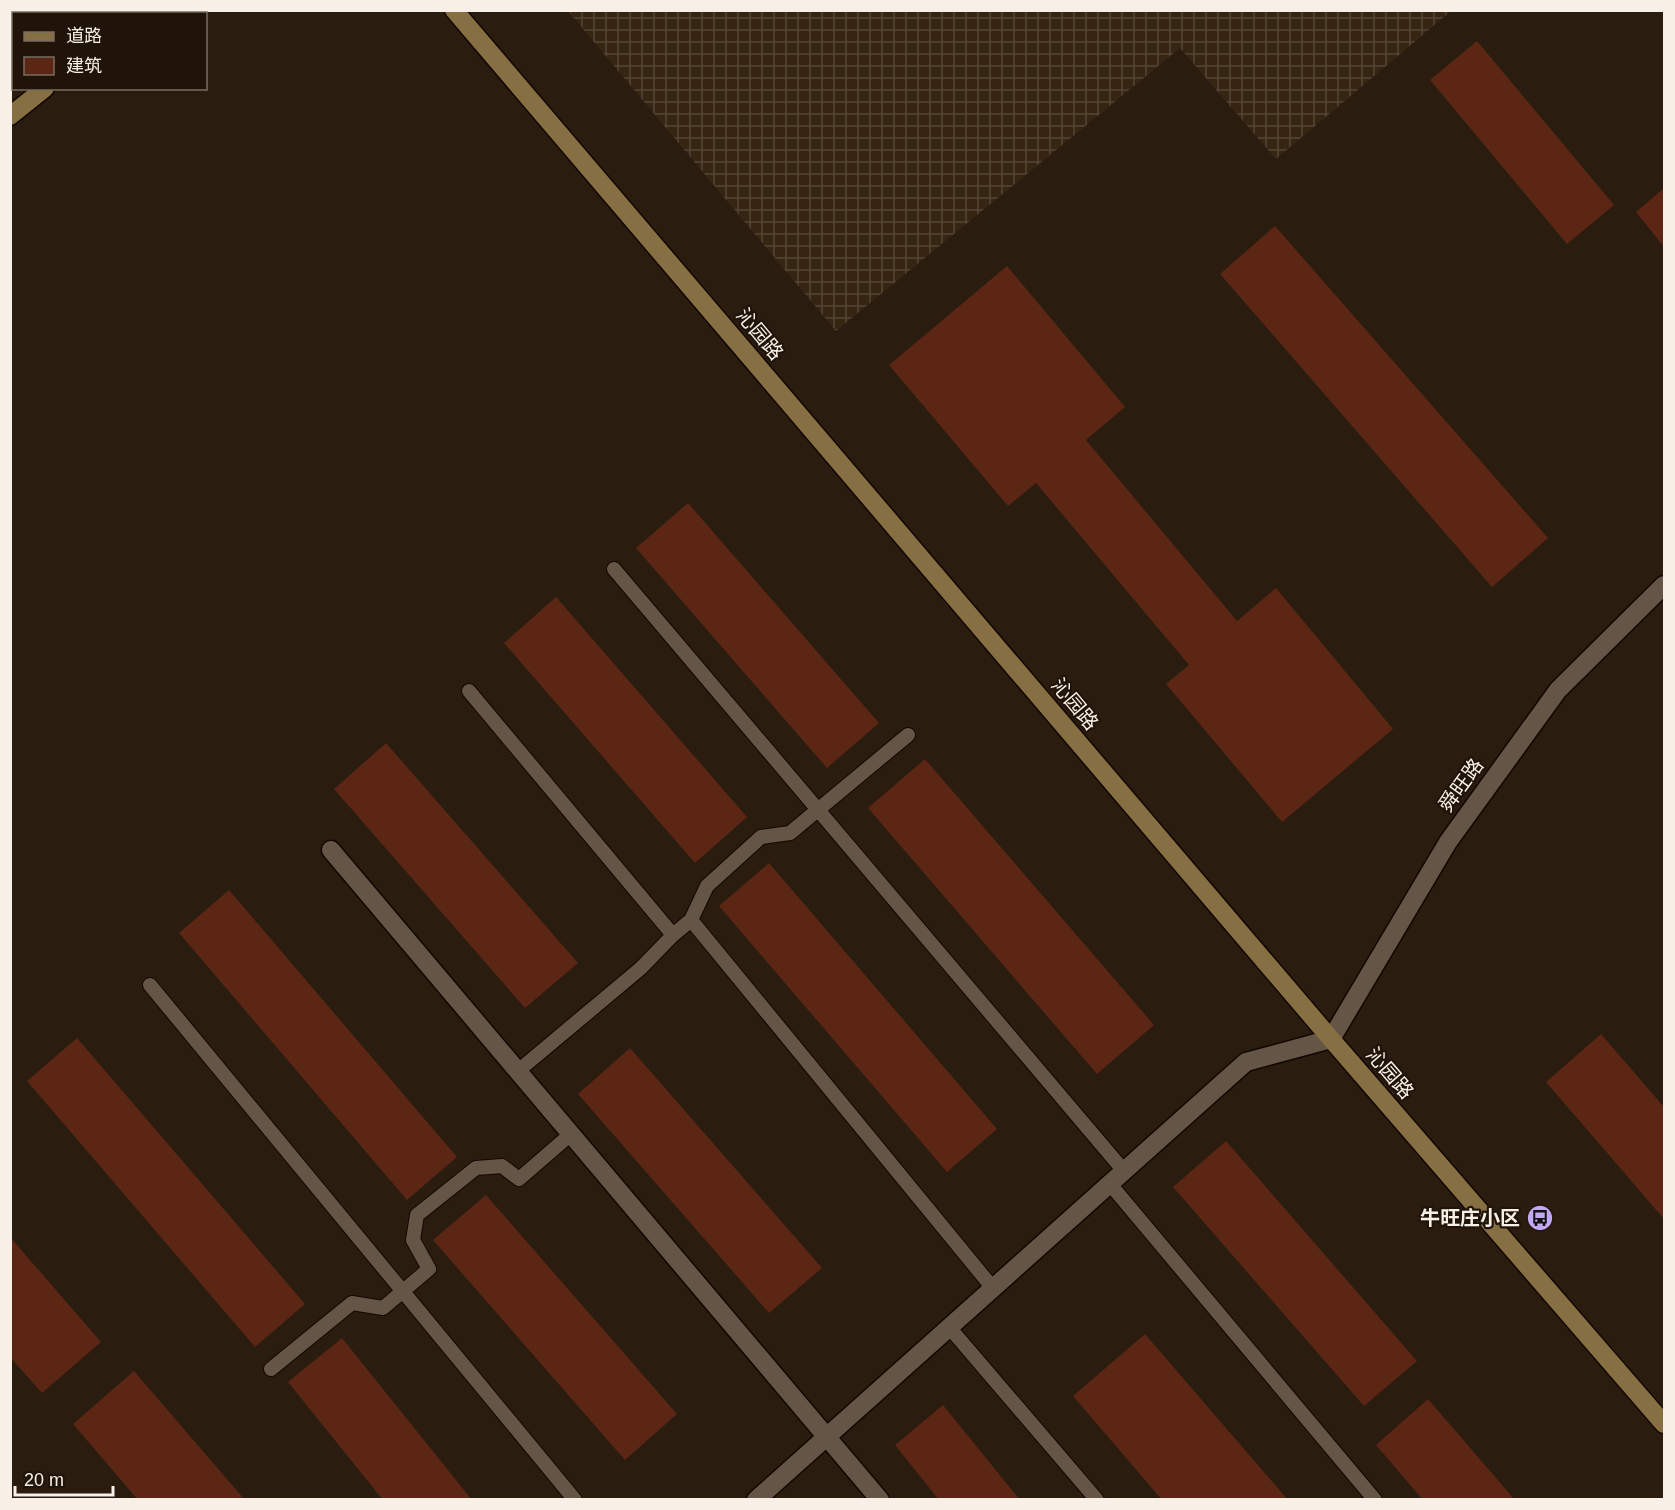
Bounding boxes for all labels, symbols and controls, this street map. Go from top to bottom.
legend [12,12,207,90]
text: 道路 [66,26,102,46]
text: 建筑 [66,56,102,76]
street label: 沁园路 [732,304,788,364]
street label: 沁园路 [1047,674,1103,734]
street label: 舜旺路 [1434,754,1488,816]
street label: 沁园路 [1362,1043,1418,1103]
bus stop icon: 牛旺庄小区 [1525,1203,1555,1233]
place label: 牛旺庄小区 [1420,1207,1520,1229]
scale bar [15,1459,112,1497]
text: 20 m [24,1470,64,1490]

